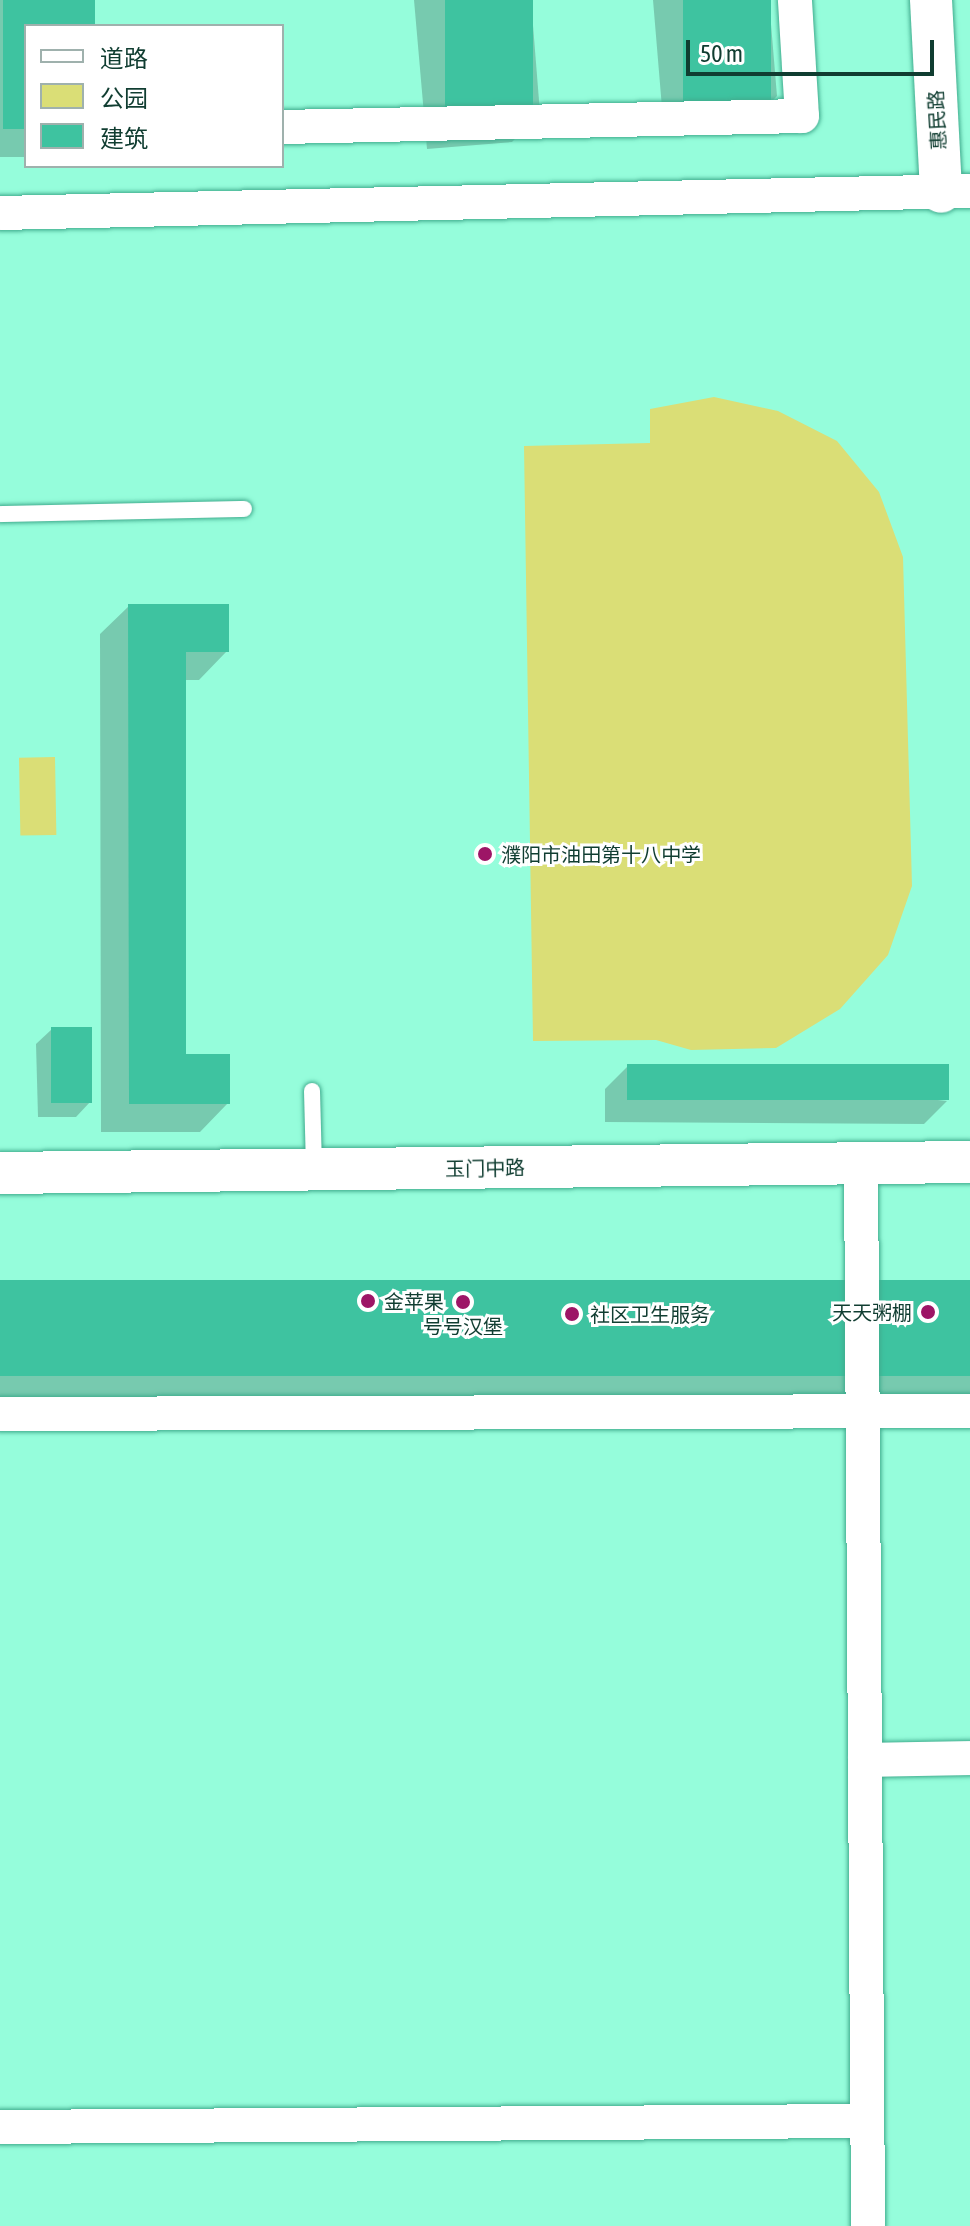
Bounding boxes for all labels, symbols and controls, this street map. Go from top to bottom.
legend [24,24,284,168]
scale bar [690,24,938,74]
text: 50 m [700,40,743,67]
text: 道路 [100,45,148,72]
text: 公园 [100,85,148,112]
street label: 惠民路 [923,89,951,151]
text: 建筑 [100,125,148,152]
place label: 濮阳市油田第十八中学 [501,842,701,866]
marker: 濮阳市油田第十八中学 [476,845,494,863]
street label: 玉门中路 [445,1155,525,1181]
place label: 金苹果 [384,1289,444,1313]
marker: 金苹果 [359,1292,377,1310]
marker: 号号汉堡 [454,1293,472,1311]
place label: 天天粥棚 [832,1300,912,1324]
place label: 社区卫生服务 [590,1302,710,1326]
marker: 社区卫生服务 [561,1303,583,1325]
marker: 天天粥棚 [919,1303,937,1321]
place label: 号号汉堡 [423,1314,503,1338]

